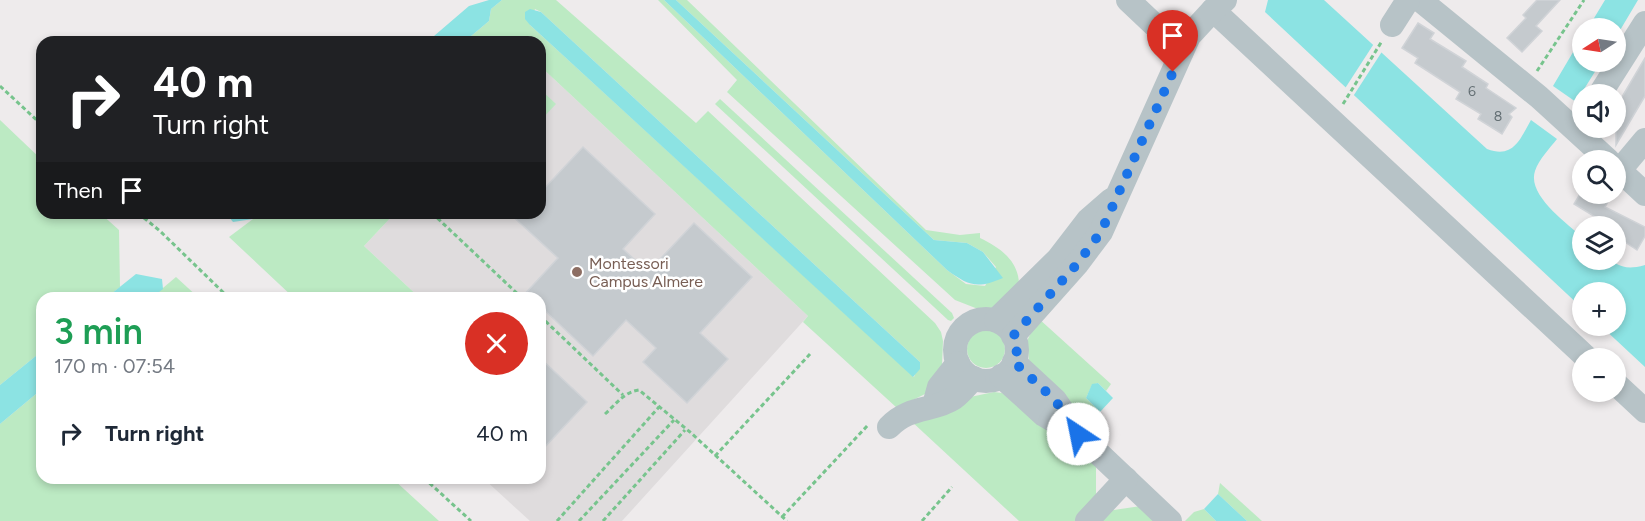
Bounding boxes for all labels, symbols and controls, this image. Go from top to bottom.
pin [1147,10,1198,72]
north arrow [1572,18,1626,72]
map controls [1572,18,1626,402]
icon: arrive [1156,19,1189,52]
text: 40 m [153,57,253,108]
icon: right [54,60,132,138]
house number: 6 [1468,83,1476,100]
button: sound [1572,84,1626,138]
text: Turn right [153,108,269,141]
house number: 8 [1494,108,1502,125]
button: search [1572,150,1626,204]
icon: arrive [115,174,148,207]
text: Then [54,177,103,204]
button: layers [1572,216,1626,270]
place label: Montessori Campus Almere [589,254,703,291]
marker: Montessori Campus Almere [570,265,584,279]
button: + [1572,282,1626,336]
text: 3 min [54,310,143,353]
button: close [465,312,528,375]
button: − [1572,348,1626,402]
text: 170 m · 07:54 [54,354,175,378]
position arrow [1046,402,1110,466]
icon: right [54,417,87,450]
text: Turn right [105,420,204,447]
text: 40 m [476,420,528,447]

